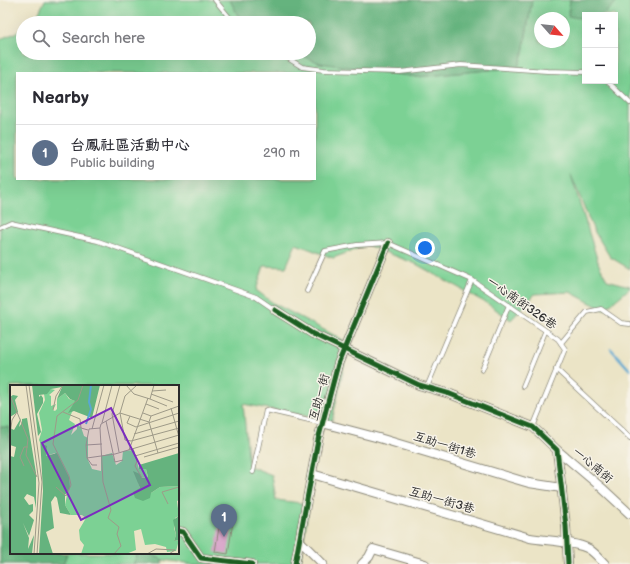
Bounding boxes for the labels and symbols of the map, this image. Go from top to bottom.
north arrow [534,12,570,48]
your location [415,238,435,258]
street label: 一心南街326巷 [484,274,560,333]
street label: 互助一街 [306,372,333,422]
inset map [10,385,179,554]
street label: 互助一街1巷 [412,429,478,462]
street label: 一心南街 [569,444,616,487]
street label: 互助一街3巷 [407,484,476,517]
pin: 1 [211,504,237,537]

